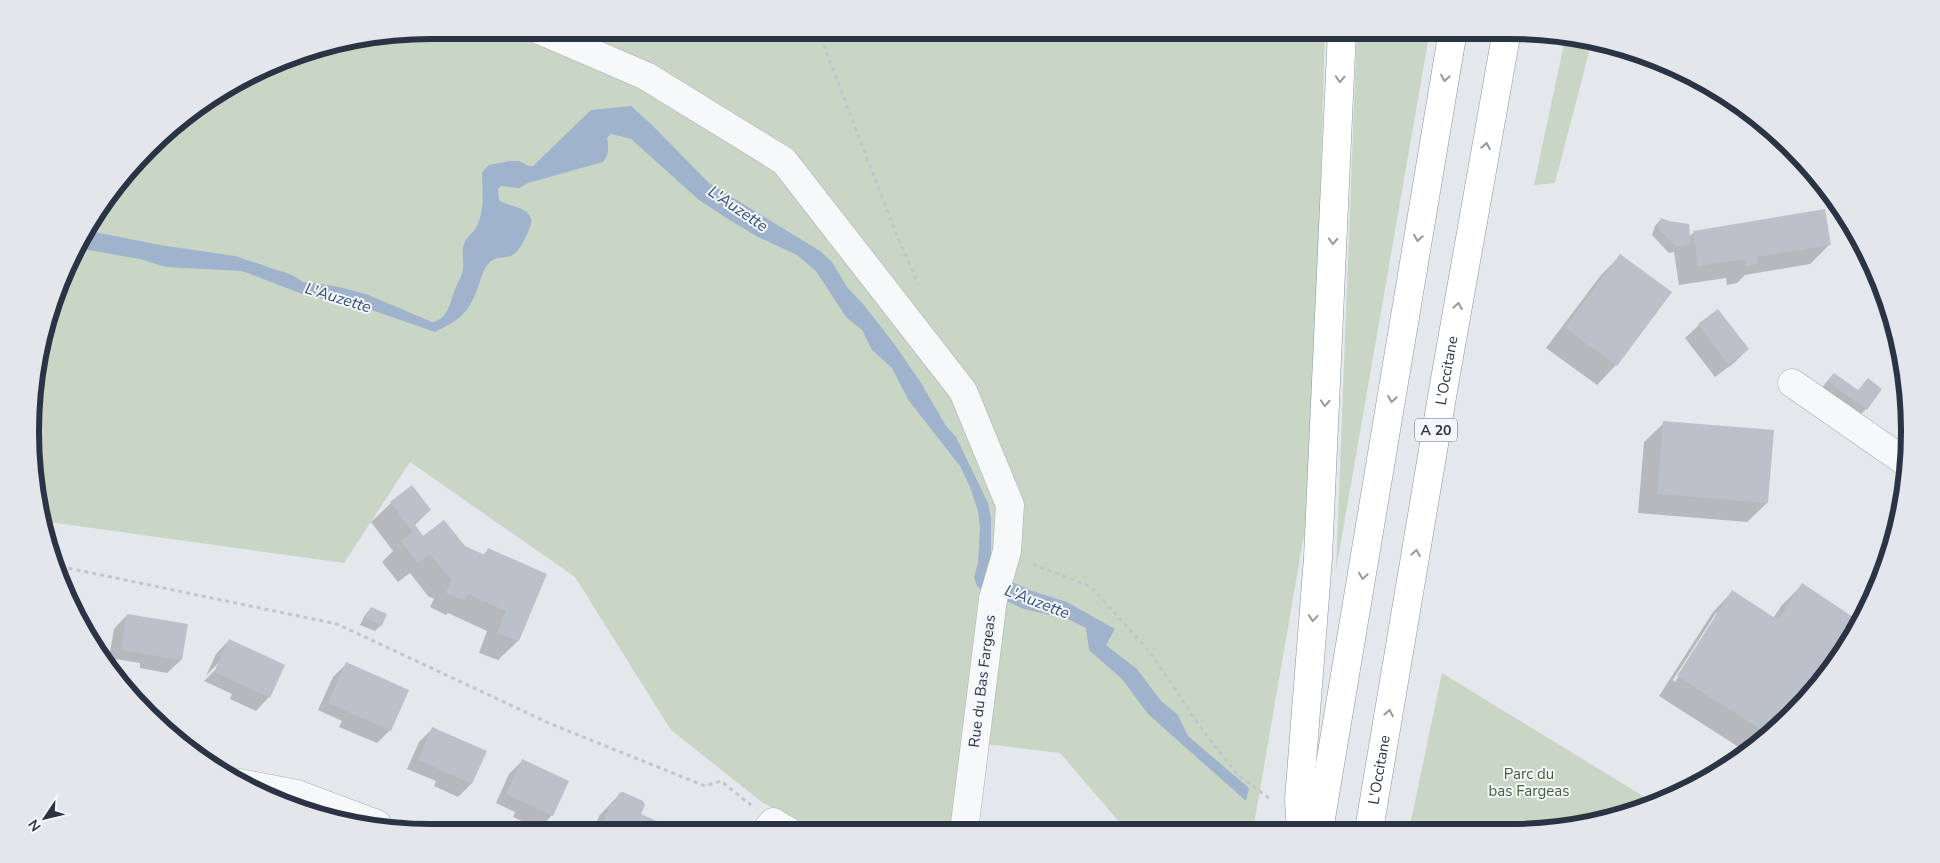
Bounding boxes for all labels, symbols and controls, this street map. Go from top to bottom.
one-way arrow [1440,74,1450,82]
one-way arrow [1335,75,1346,83]
one-way arrow [1481,142,1491,151]
water label: L'Auzette [704,181,773,237]
one-way arrow [1414,234,1424,243]
one-way arrow [1327,237,1338,245]
water label: L'Auzette [302,278,374,319]
one-way arrow [1452,302,1462,311]
street label: L'Occitane [1431,334,1463,407]
one-way arrow [1387,394,1397,403]
one-way arrow [1320,400,1331,408]
road number: A 20 [1415,418,1457,442]
one-way arrow [1410,548,1420,557]
one-way arrow [1358,572,1368,581]
water label: L'Auzette [1001,580,1073,625]
street label: Rue du Bas Fargeas [964,614,1000,748]
one-way arrow [1308,614,1319,622]
one-way arrow [1383,709,1393,717]
street label: L'Occitane [1363,734,1395,806]
park label: Parc du bas Fargeas [1489,764,1569,801]
north arrow [20,793,70,843]
text: N [24,815,46,835]

